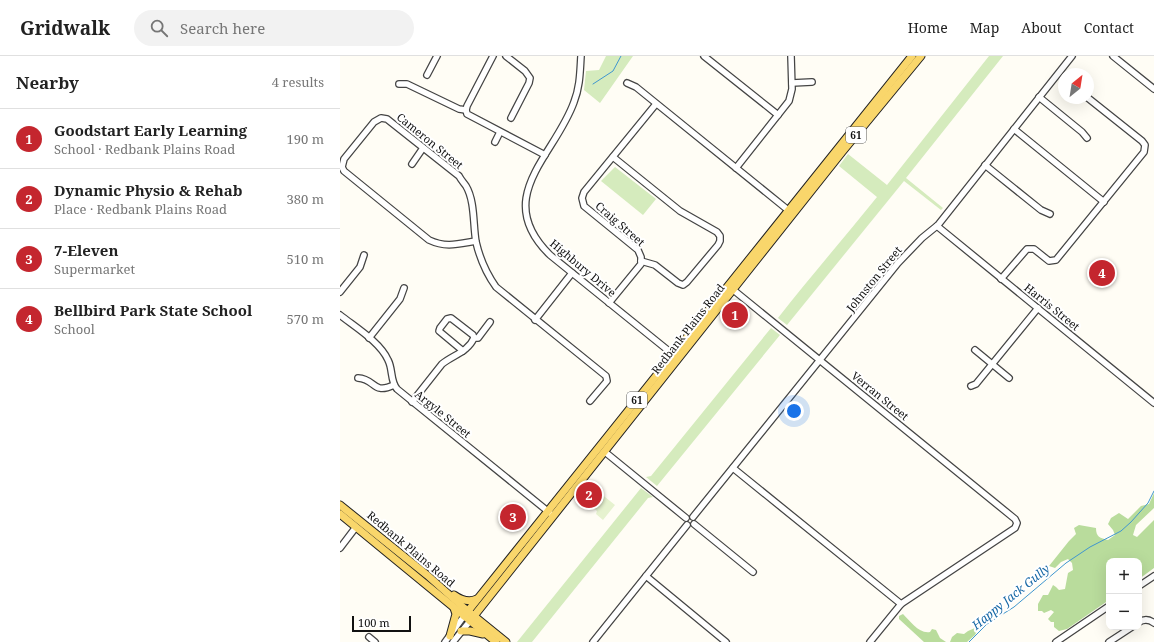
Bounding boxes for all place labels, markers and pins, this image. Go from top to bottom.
pin: 4 [1089,258,1115,288]
pin: 1 [722,300,748,330]
pin: 2 [576,480,602,510]
pin: 3 [500,502,526,532]

